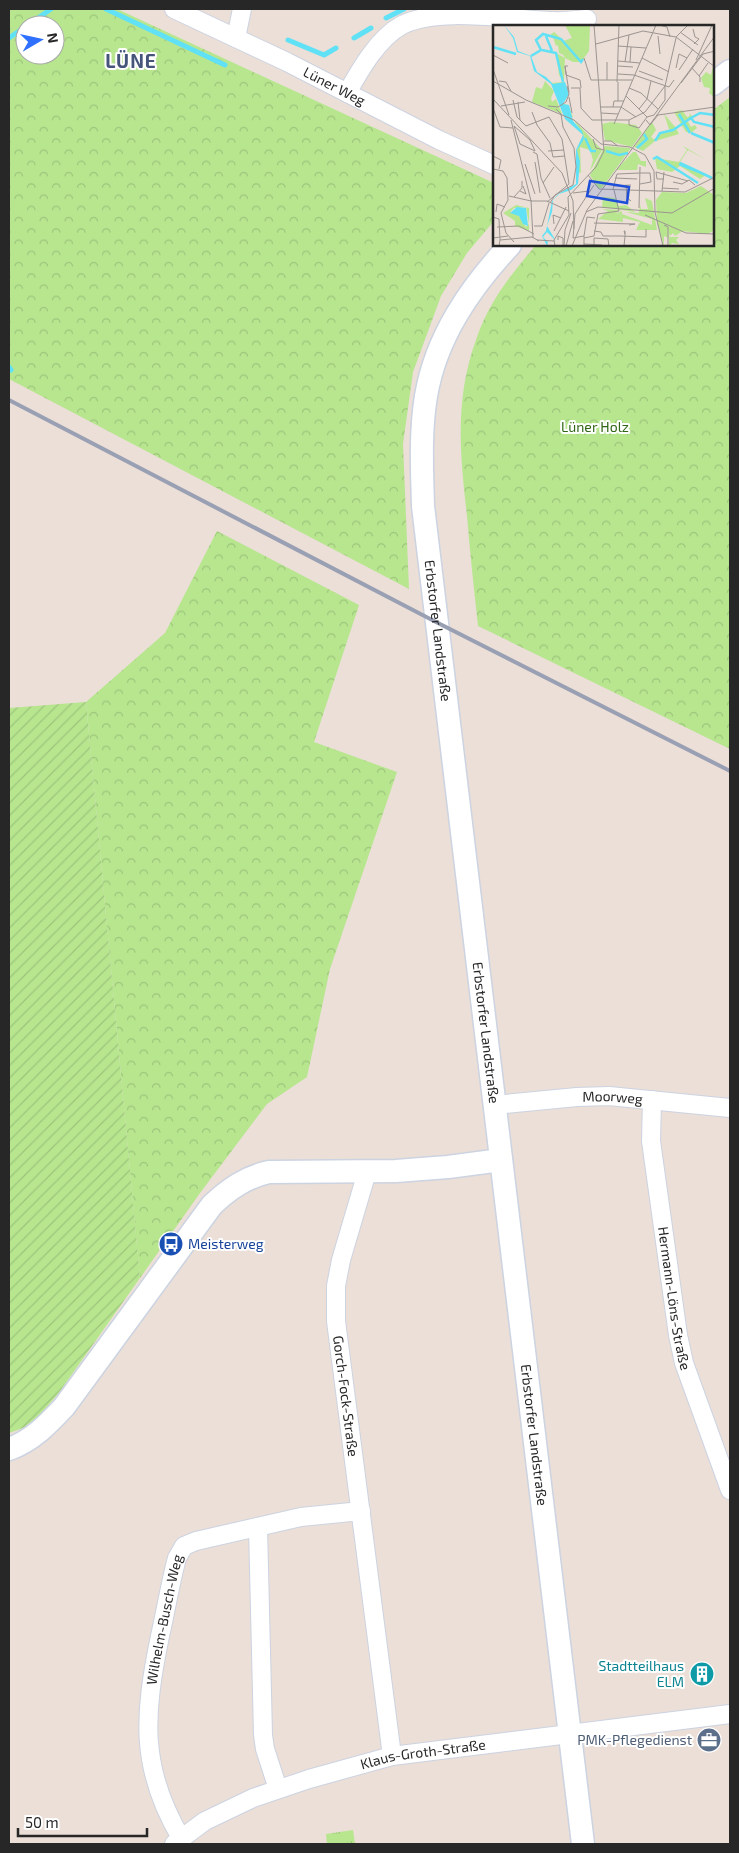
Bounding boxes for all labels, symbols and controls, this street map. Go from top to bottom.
north arrow [15,15,65,65]
inset map [493,25,714,246]
text: N [44,32,63,44]
district label: LÜNE [105,49,157,72]
street label: Lüner Weg [301,63,369,109]
park label: Lüner Holz [561,418,629,435]
street label: Erbstorfer Landstraße [421,559,455,702]
street label: Erbstorfer Landstraße [470,961,503,1104]
street label: Moorweg [582,1087,644,1107]
street label: Hermann-Löns-Straße [655,1225,695,1372]
bus stop icon: Meisterweg [158,1231,184,1257]
place label: Meisterweg [188,1235,264,1252]
street label: Gorch-Fock-Straße [330,1335,362,1458]
street label: Erbstorfer Landstraße [518,1363,551,1507]
street label: Wilhelm-Busch-Weg [142,1552,186,1686]
place label: Stadtteilhaus ELM [598,1657,684,1690]
building icon: Stadtteilhaus ELM [689,1661,715,1687]
office icon: PMK-Pflegedienst [696,1727,722,1753]
place label: PMK-Pflegedienst [577,1731,692,1748]
street label: Klaus-Groth-Straße [358,1735,487,1772]
scale bar [18,1806,146,1838]
text: 50 m [25,1813,59,1831]

